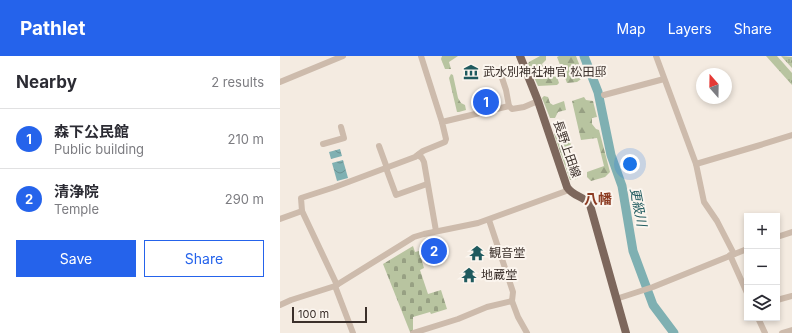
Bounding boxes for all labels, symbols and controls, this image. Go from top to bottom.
text: Pathlet [20,17,85,40]
text: Map [617,20,646,37]
text: Layers [668,20,712,37]
text: Share [734,20,772,37]
museum icon: 武水別神社神官 松田邸 [462,63,480,81]
place label: 武水別神社神官 松田邸 [483,64,606,79]
north arrow [696,68,732,104]
text: Nearby [16,72,77,92]
text: 2 results [211,74,264,90]
pin: 1 [473,87,499,117]
street label: 長野上田線 [551,118,584,180]
text: 森下公民館 [54,122,129,141]
text: 1 [26,131,32,147]
text: 210 m [228,131,264,147]
text: Public building [54,141,144,157]
your location [620,154,640,174]
text: 清浄院 [54,182,99,201]
water label: 更級川 [627,186,651,230]
district label: 八幡 [584,190,612,207]
text: 2 [25,191,33,207]
text: 290 m [225,191,264,207]
text: Temple [54,201,99,217]
map controls [744,213,780,321]
button: + [744,213,780,249]
pin: 2 [421,236,447,266]
button: Save [16,240,136,277]
button: Share [144,240,264,277]
temple icon: 観音堂 [468,244,486,262]
place label: 観音堂 [489,245,525,260]
button: − [744,249,780,285]
temple icon: 地蔵堂 [460,266,478,284]
place label: 地蔵堂 [481,267,517,282]
button: layers [744,285,780,321]
scale bar [292,305,367,324]
text: 100 m [298,307,329,321]

